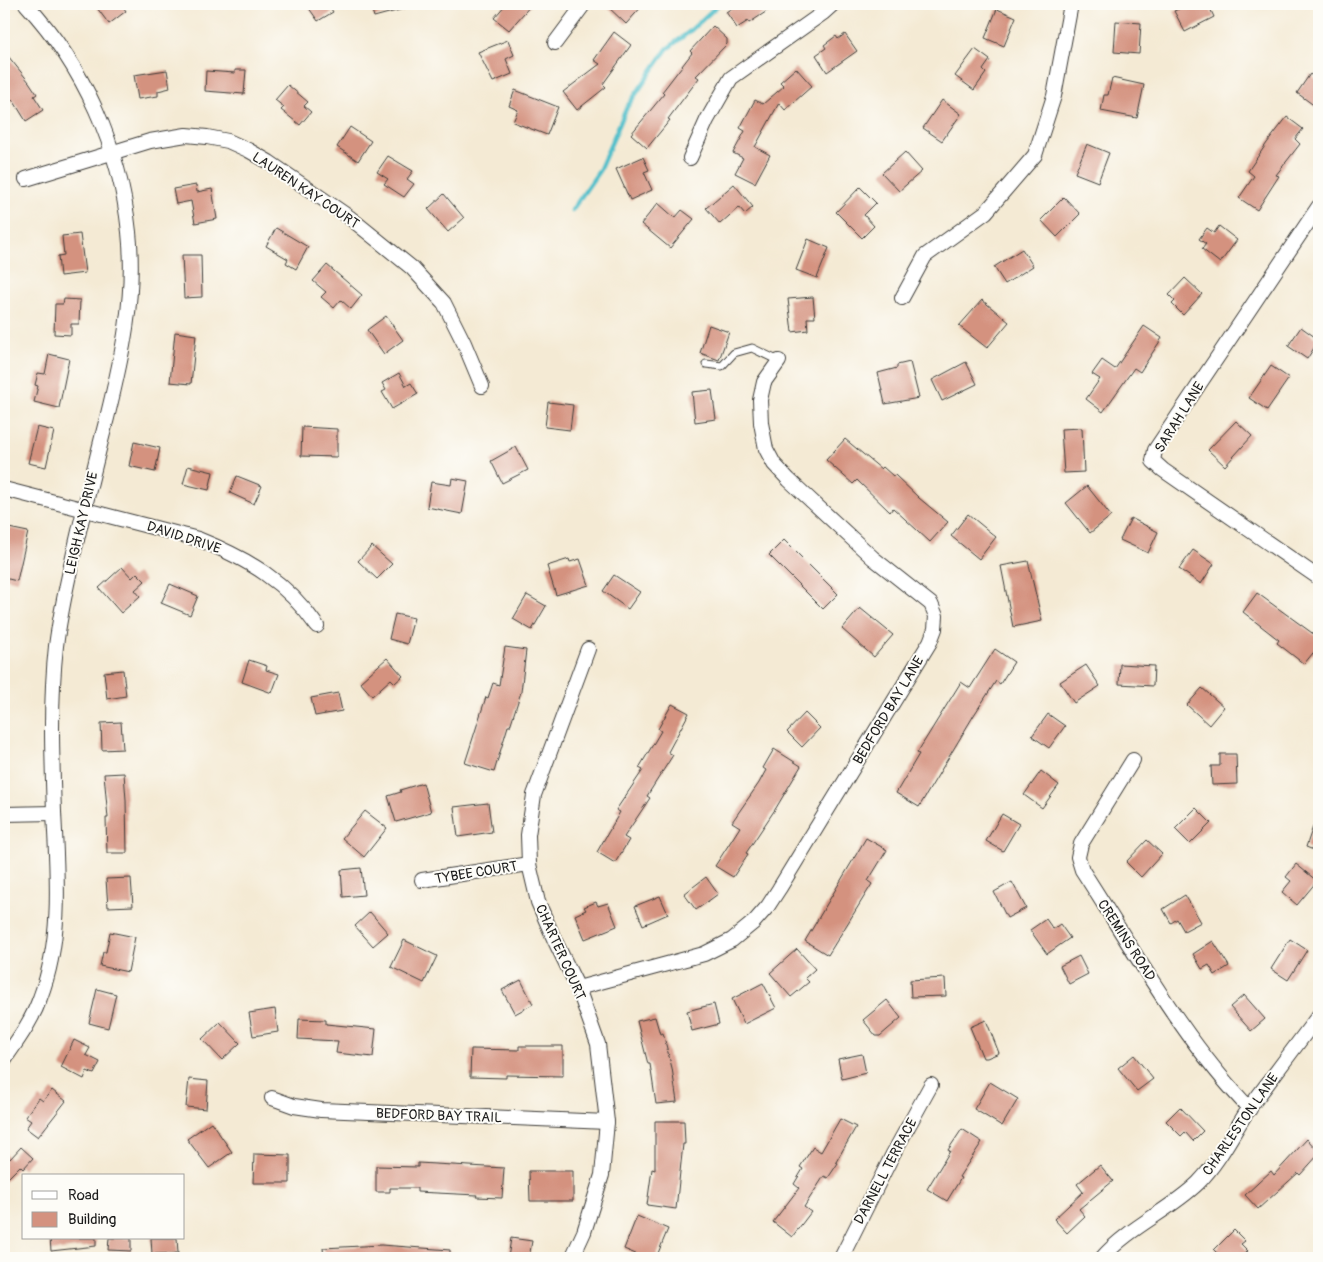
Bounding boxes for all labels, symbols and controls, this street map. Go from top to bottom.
street label: LAUREN KAY COURT [249,148,363,233]
street label: SARAH LANE [1151,379,1208,456]
street label: LEIGH KAY DRIVE [61,470,102,576]
street label: DAVID DRIVE [145,518,223,557]
street label: BEDFORD BAY LANE [849,653,927,767]
street label: TYBEE COURT [433,858,519,887]
street label: CREMINS ROAD [1094,896,1159,984]
street label: CHARTER COURT [532,902,589,1003]
street label: CHARLESTON LANE [1199,1070,1282,1179]
street label: BEDFORD BAY TRAIL [376,1105,502,1126]
street label: DARNELL TERRACE [850,1115,921,1227]
legend [22,1174,185,1240]
text: Road [68,1186,99,1205]
text: Building [68,1210,116,1229]

